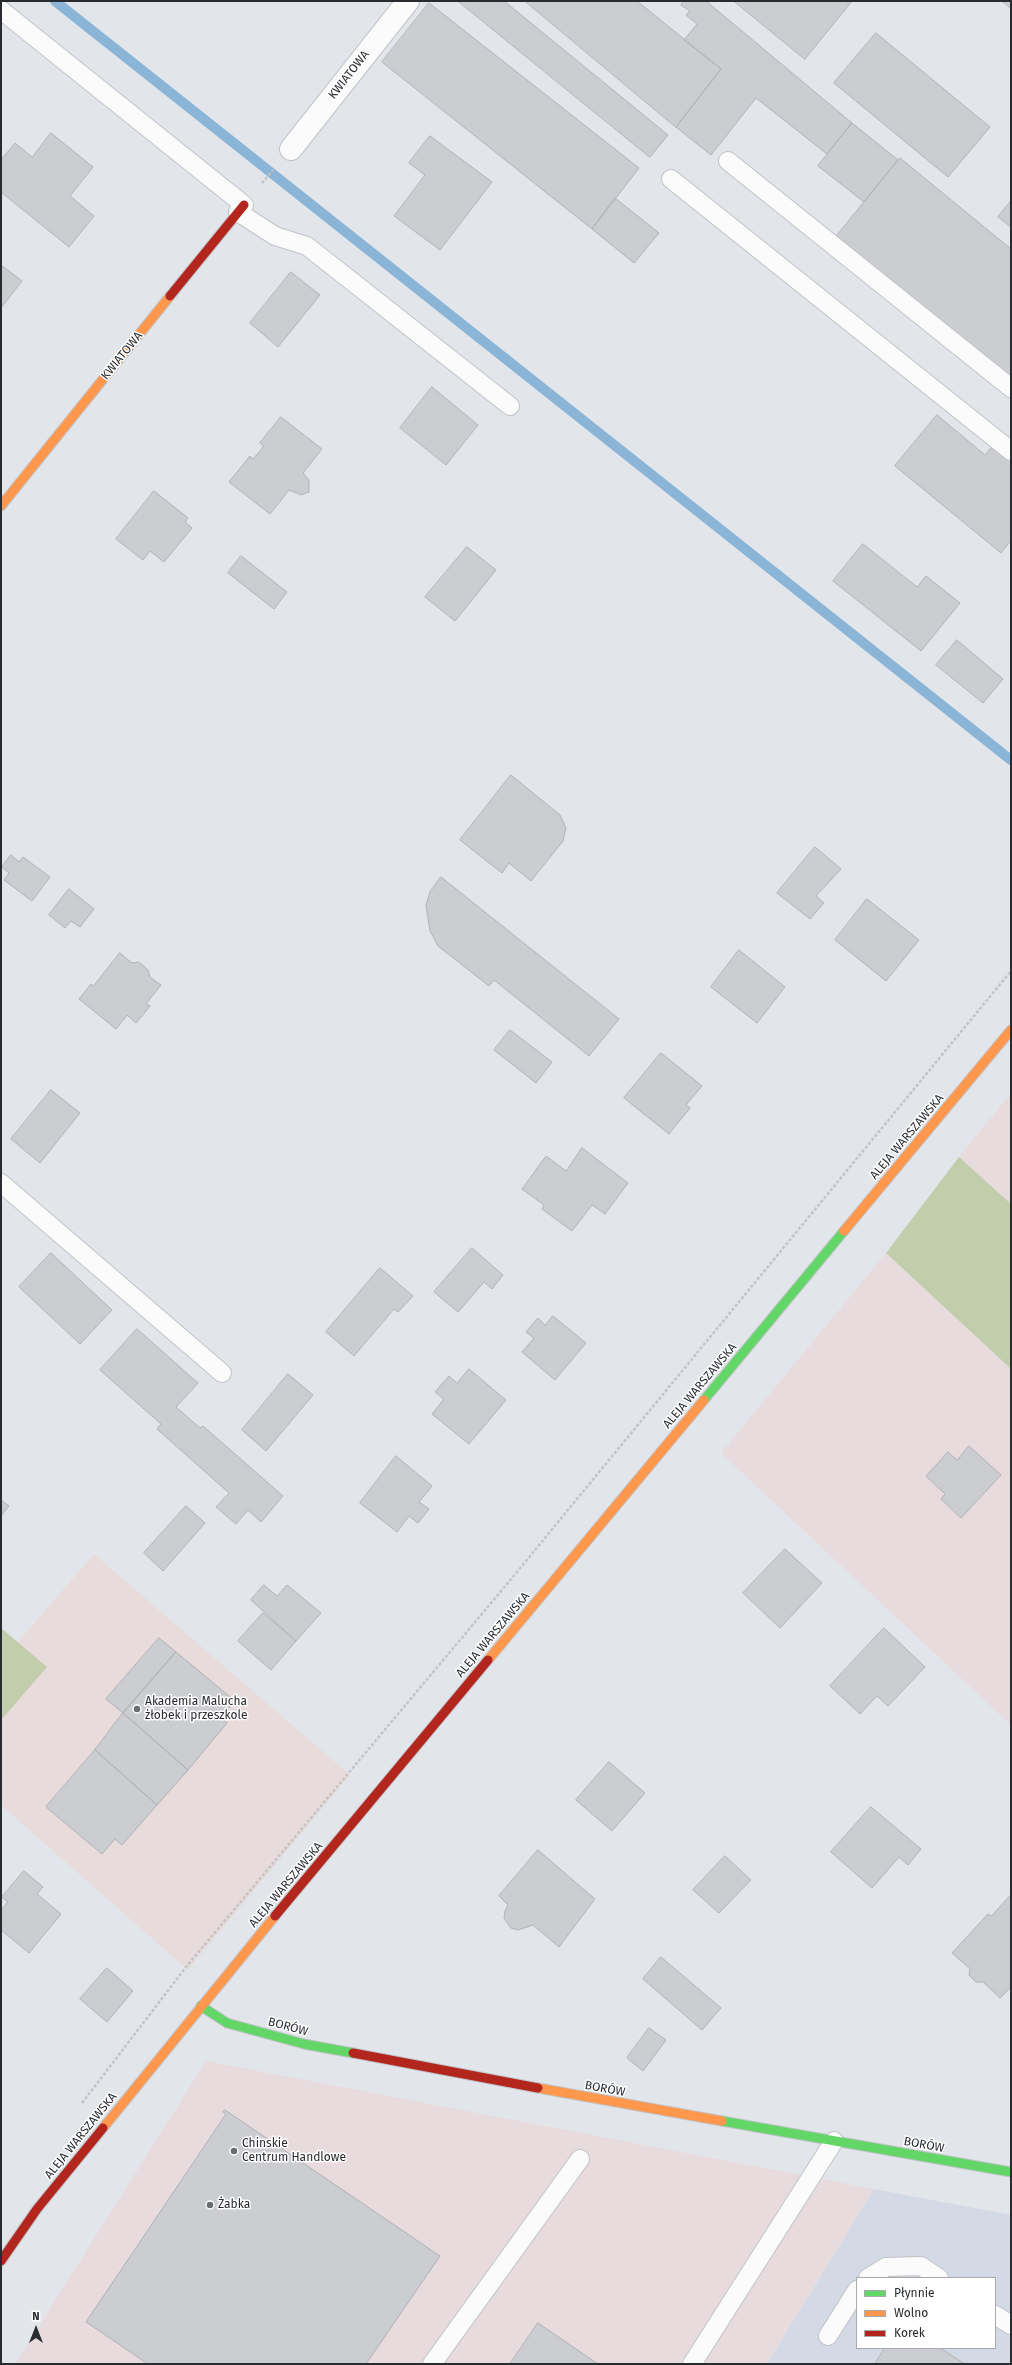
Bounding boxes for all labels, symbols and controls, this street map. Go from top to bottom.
street label: KWIATOWA [326,48,372,102]
street label: KWIATOWA [98,329,146,383]
street label: ALEJA WARSZAWSKA [867,1092,947,1182]
street label: ALEJA WARSZAWSKA [660,1341,740,1431]
street label: ALEJA WARSZAWSKA [453,1590,533,1680]
place label: Akademia Malucha żłobek i przeszkole [145,1695,248,1723]
marker: Akademia Malucha żłobek i przeszkole [132,1704,142,1714]
street label: ALEJA WARSZAWSKA [246,1840,326,1930]
street label: BORÓW [266,2015,310,2039]
street label: BORÓW [584,2078,626,2100]
street label: ALEJA WARSZAWSKA [42,2090,120,2182]
street label: BORÓW [903,2134,945,2156]
place label: Chinskie Centrum Handlowe [242,2137,346,2165]
marker: Chinskie Centrum Handlowe [229,2146,239,2156]
place label: Żabka [218,2198,250,2212]
marker: Żabka [205,2200,215,2210]
legend [856,2277,996,2349]
text: Płynnie [894,2286,935,2300]
text: Wolno [894,2306,928,2320]
north arrow [16,2309,56,2349]
text: N [32,2310,40,2323]
text: Korek [894,2326,925,2340]

